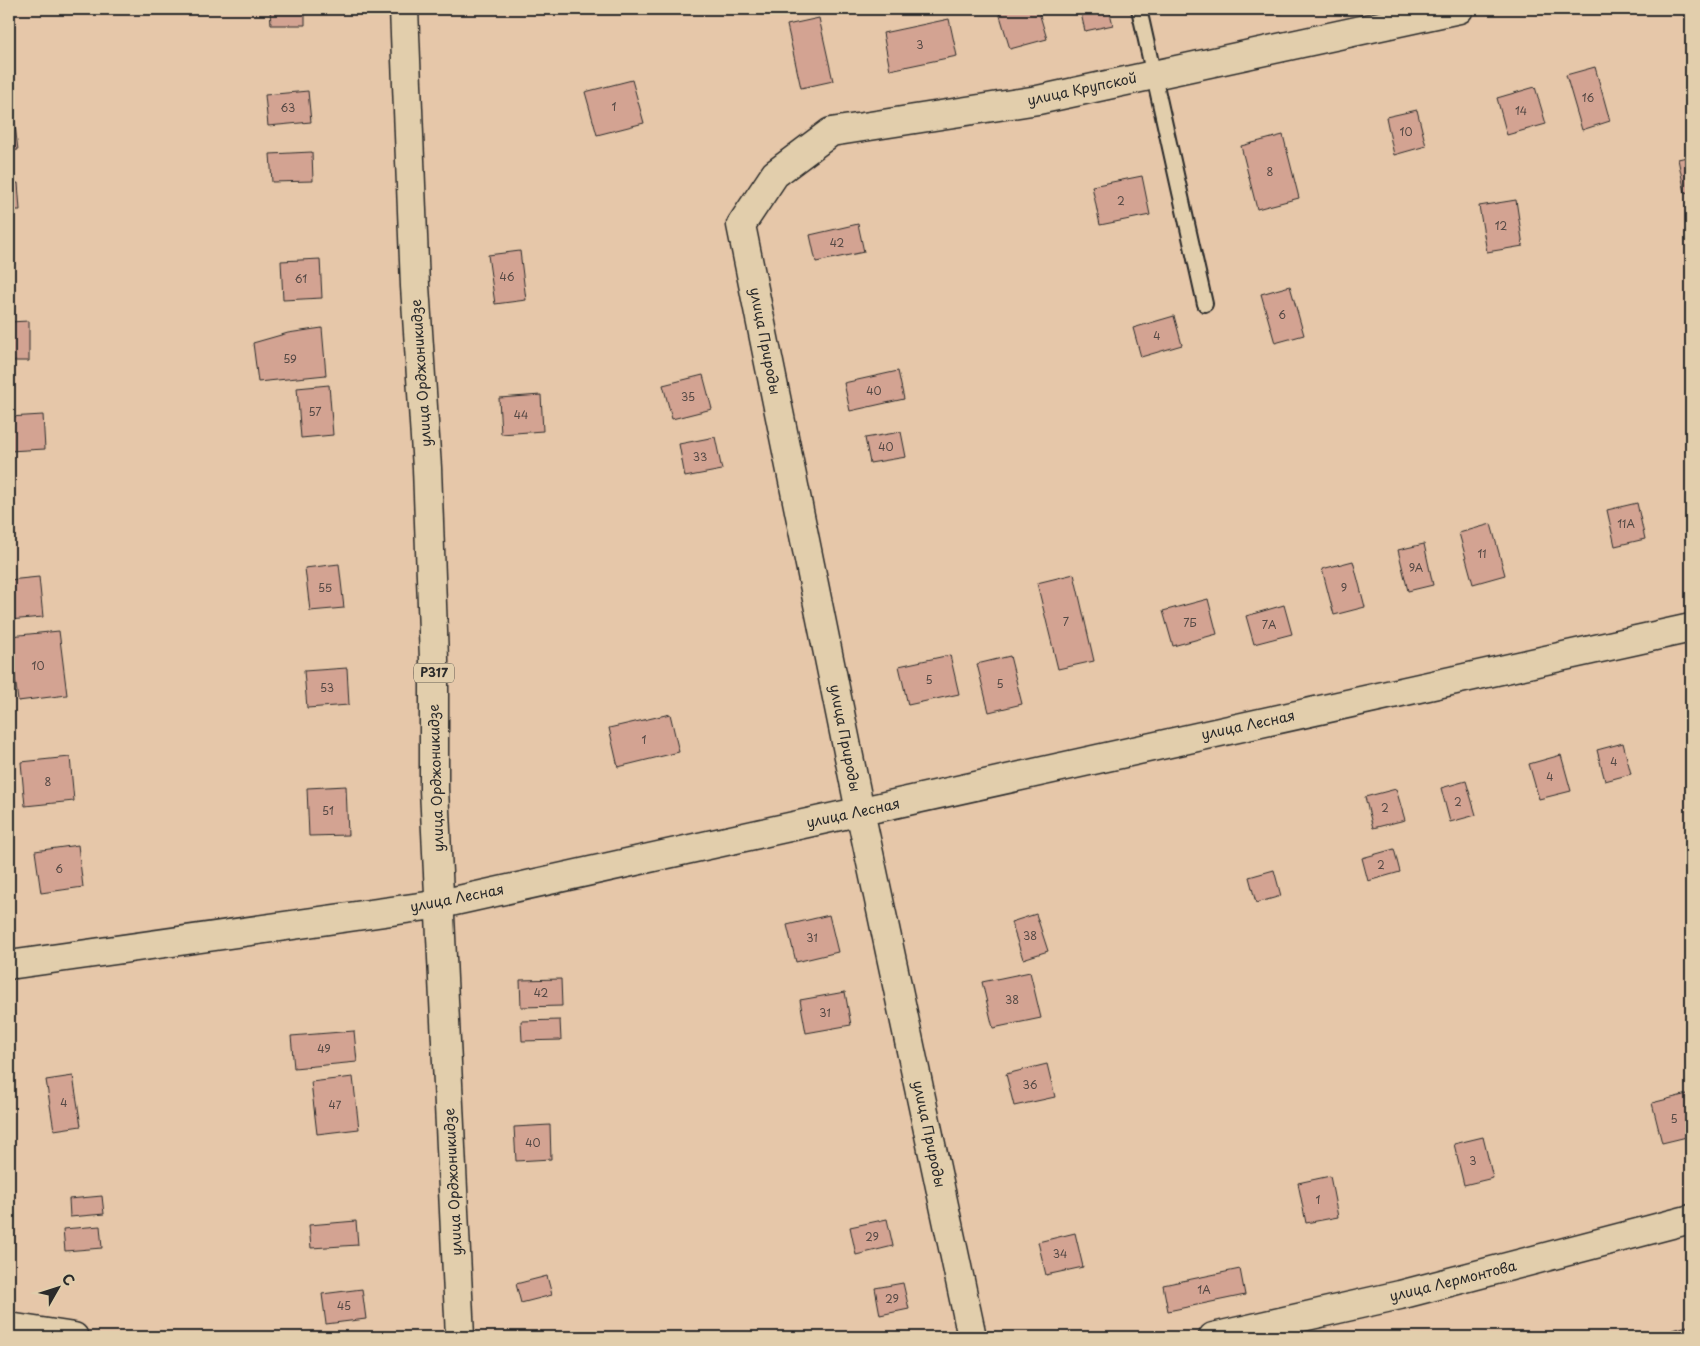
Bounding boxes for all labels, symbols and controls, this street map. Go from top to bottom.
house number: 3 [916,36,924,53]
street label: улица Крупской [1025,67,1139,110]
house number: 16 [1582,89,1595,106]
house number: 1 [612,98,617,115]
house number: 63 [281,99,295,116]
house number: 14 [1515,102,1527,119]
house number: 10 [1400,123,1412,140]
house number: 8 [1267,163,1274,180]
house number: 2 [1117,192,1125,209]
house number: 12 [1495,217,1508,234]
house number: 42 [830,234,845,251]
house number: 46 [500,268,515,285]
house number: 61 [295,270,307,287]
street label: улица Природы [745,285,786,396]
street label: улица Орджоникидзе [405,298,436,447]
house number: 6 [1278,306,1286,323]
house number: 4 [1153,327,1161,344]
house number: 59 [283,350,297,367]
house number: 40 [866,382,882,399]
house number: 35 [681,388,695,405]
house number: 57 [308,403,322,420]
house number: 44 [514,406,528,423]
house number: 40 [878,438,894,455]
house number: 33 [693,448,707,465]
house number: 11А [1617,515,1635,532]
house number: 11 [1477,545,1487,562]
house number: 9А [1409,559,1424,576]
house number: 55 [318,579,332,596]
house number: 9 [1341,579,1347,596]
house number: 7 [1063,613,1069,630]
house number: 7Б [1183,614,1197,631]
house number: 7А [1262,616,1277,633]
house number: 10 [32,657,44,674]
road number: Р317 [414,664,454,682]
house number: 5 [925,671,933,688]
house number: 5 [996,675,1004,692]
house number: 53 [320,679,334,696]
street label: улица Природы [825,682,866,793]
street label: улица Орджоникидзе [422,703,449,852]
street label: улица Лесная [1199,704,1297,745]
house number: 1 [642,731,647,748]
house number: 4 [1610,753,1618,770]
house number: 4 [1546,768,1554,785]
house number: 8 [45,773,52,790]
street label: улица Лесная [804,792,902,833]
house number: 2 [1454,793,1462,810]
house number: 2 [1381,799,1389,816]
house number: 51 [322,802,334,819]
house number: 2 [1377,856,1385,873]
house number: 6 [55,860,63,877]
street label: улица Лесная [408,878,506,917]
house number: 38 [1023,927,1037,944]
house number: 31 [806,929,818,946]
house number: 42 [534,984,549,1001]
house number: 38 [1005,991,1019,1008]
house number: 31 [819,1004,831,1021]
house number: 49 [317,1040,331,1057]
house number: 36 [1023,1076,1038,1093]
street label: улица Природы [908,1078,951,1189]
house number: 4 [60,1094,68,1111]
house number: 47 [329,1096,342,1113]
street label: улица Орджоникидзе [438,1107,467,1256]
house number: 5 [1670,1110,1678,1127]
house number: 40 [525,1134,541,1151]
house number: 3 [1469,1152,1477,1169]
house number: 1 [1316,1191,1321,1208]
house number: 29 [865,1228,879,1245]
house number: 34 [1053,1245,1067,1262]
street label: улица Лермонтова [1387,1255,1519,1306]
north arrow [32,1264,82,1314]
text: С [57,1269,80,1290]
house number: 1А [1197,1281,1211,1298]
house number: 29 [885,1290,899,1307]
house number: 45 [337,1297,351,1314]

